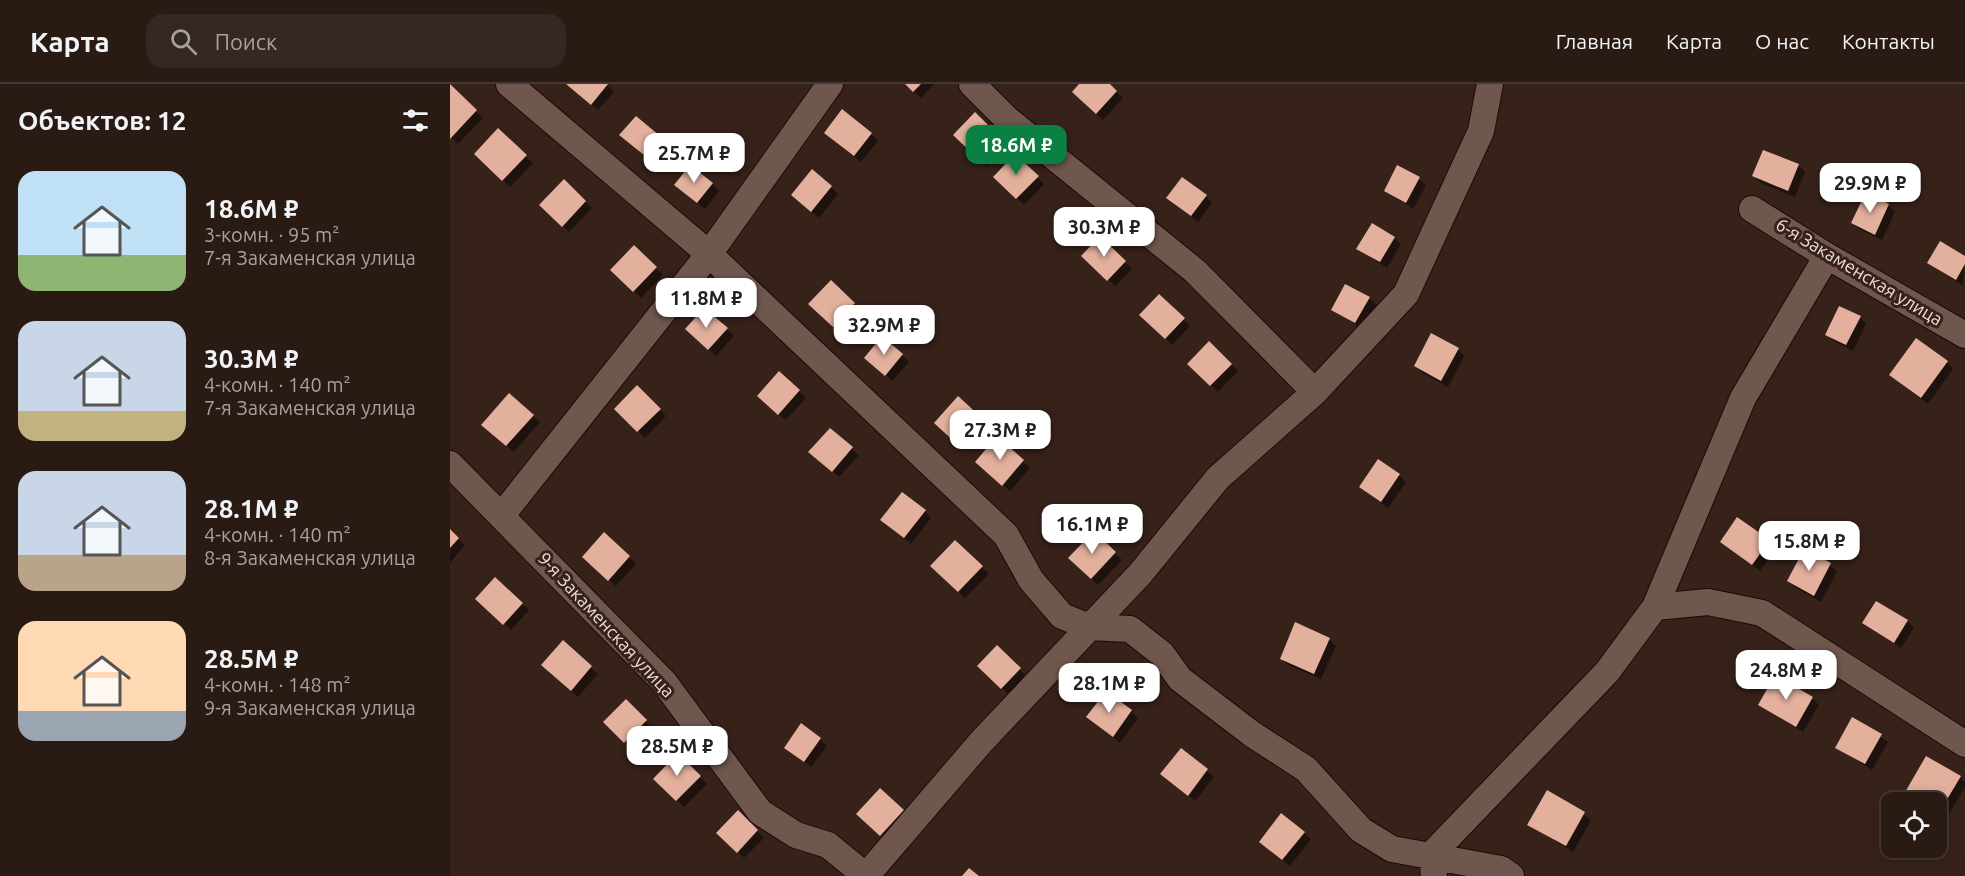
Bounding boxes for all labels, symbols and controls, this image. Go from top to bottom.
search box [146,14,566,68]
icon: search [167,25,200,58]
text: Карта [30,26,110,57]
text: Поиск [215,29,277,54]
text: Главная [1556,29,1633,53]
text: Карта [1666,29,1722,53]
text: О нас [1755,29,1809,53]
text: Контакты [1842,29,1935,53]
icon: filters [399,104,432,137]
text: Объектов: 12 [18,106,186,135]
pin: 18.6M ₽ [961,125,1071,176]
pin: 25.7M ₽ [639,133,749,184]
text: 18.6M ₽ [980,133,1052,156]
text: 25.7M ₽ [658,141,730,164]
pin: 29.9M ₽ [1815,163,1925,214]
text: 29.9M ₽ [1834,171,1906,194]
text: 18.6M ₽ [204,194,298,223]
icon: home [66,195,138,267]
pin: 30.3M ₽ [1049,207,1159,258]
street label: 6-я Закаменская улица [1773,214,1946,329]
text: 30.3M ₽ [1068,215,1140,238]
text: 3-комн. · 95 m² [204,223,339,246]
text: 7-я Закаменская улица [204,246,416,269]
pin: 11.8M ₽ [651,278,761,329]
text: 11.8M ₽ [670,286,742,309]
pin: 32.9M ₽ [829,305,939,356]
text: 32.9M ₽ [848,313,920,336]
text: 30.3M ₽ [204,344,298,373]
icon: home [66,345,138,417]
text: 4-комн. · 140 m² [204,373,351,396]
text: 7-я Закаменская улица [204,396,416,419]
pin: 27.3M ₽ [945,410,1055,461]
text: 27.3M ₽ [964,418,1036,441]
text: 28.1M ₽ [204,494,298,523]
icon: home [66,495,138,567]
pin: 16.1M ₽ [1037,504,1147,555]
text: 16.1M ₽ [1056,512,1128,535]
pin: 15.8M ₽ [1754,521,1864,572]
text: 4-комн. · 140 m² [204,523,351,546]
text: 15.8M ₽ [1773,529,1845,552]
text: 8-я Закаменская улица [204,546,416,569]
street label: 9-я Закаменская улица [534,548,679,701]
text: 28.5M ₽ [204,644,298,673]
icon: home [66,645,138,717]
pin: 24.8M ₽ [1731,650,1841,701]
text: 24.8M ₽ [1750,658,1822,681]
pin: 28.1M ₽ [1054,663,1164,714]
text: 28.1M ₽ [1073,671,1145,694]
text: 4-комн. · 148 m² [204,673,351,696]
text: 9-я Закаменская улица [204,696,416,719]
pin: 28.5M ₽ [622,726,732,777]
text: 28.5M ₽ [641,734,713,757]
map controls [1881,792,1947,858]
button: locate [1881,792,1947,858]

